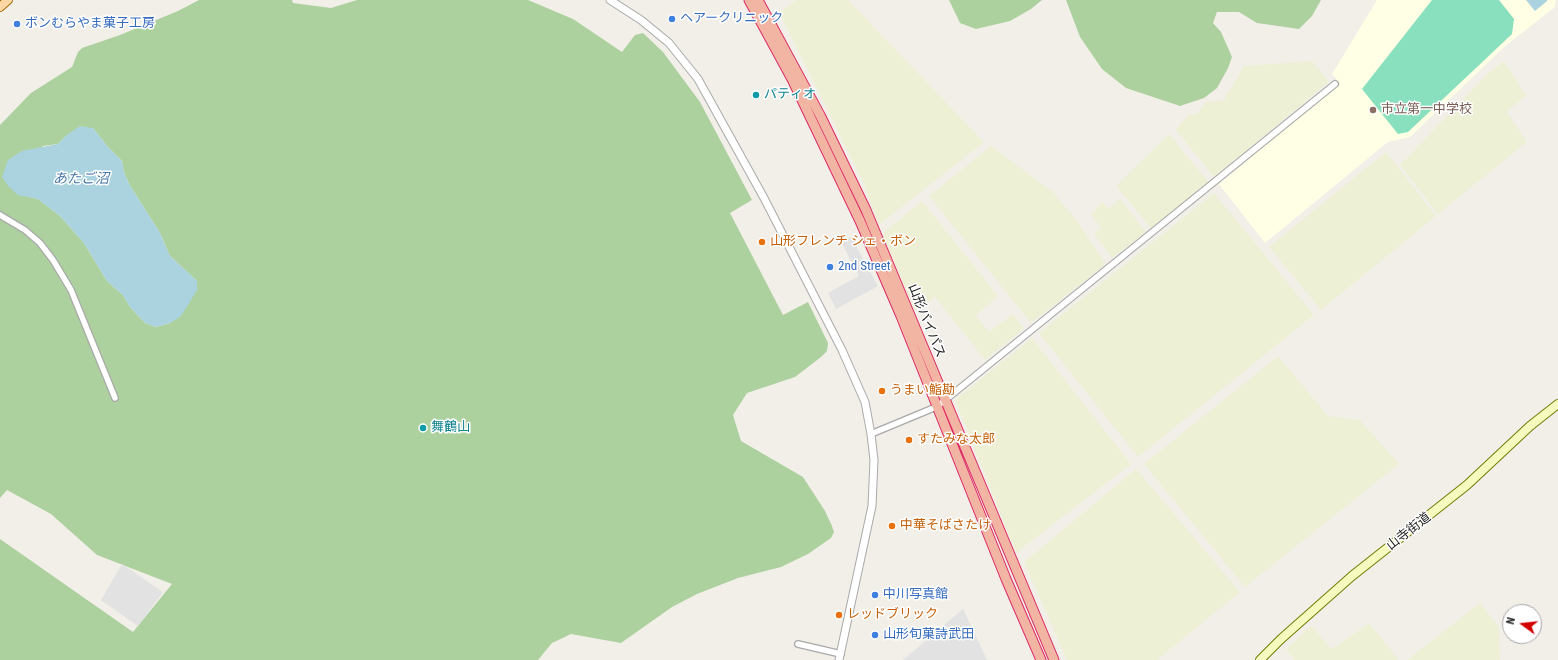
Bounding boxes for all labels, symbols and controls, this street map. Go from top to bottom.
place label: ヘアークリニック [680,11,783,27]
marker: ヘアークリニック [667,14,677,24]
place label: ボンむらやま菓子工房 [25,16,155,32]
marker: ボンむらやま菓子工房 [12,19,22,29]
place label: パティオ [764,87,816,103]
marker: パティオ [751,90,761,100]
place label: 市立第一中学校 [1381,102,1472,118]
marker: 市立第一中学校 [1368,105,1378,115]
water label: あたご沼 [53,171,109,187]
place label: 山形フレンチ シェ・ボン [770,234,916,250]
marker: 山形フレンチ シェ・ボン [757,237,767,247]
place label: 2nd Street [838,259,891,275]
marker: 2nd Street [825,262,835,272]
street label: 山形バイパス [904,282,948,360]
place label: うまい鮨勘 [890,383,955,399]
marker: うまい鮨勘 [877,386,887,396]
place label: 舞鶴山 [431,420,470,436]
marker: 舞鶴山 [418,423,428,433]
place label: すたみな太郎 [917,432,995,448]
marker: すたみな太郎 [904,435,914,445]
street label: 山寺街道 [1384,510,1434,554]
place label: 中華そばさたけ [900,518,991,534]
marker: 中華そばさたけ [887,521,897,531]
place label: 中川写真館 [883,587,948,603]
marker: 中川写真館 [870,590,880,600]
north arrow [1502,604,1542,644]
place label: レッドブリック [847,607,938,623]
marker: レッドブリック [834,610,844,620]
text: N [1504,616,1518,626]
place label: 山形旬菓詩武田 [883,627,974,643]
marker: 山形旬菓詩武田 [870,630,880,640]

